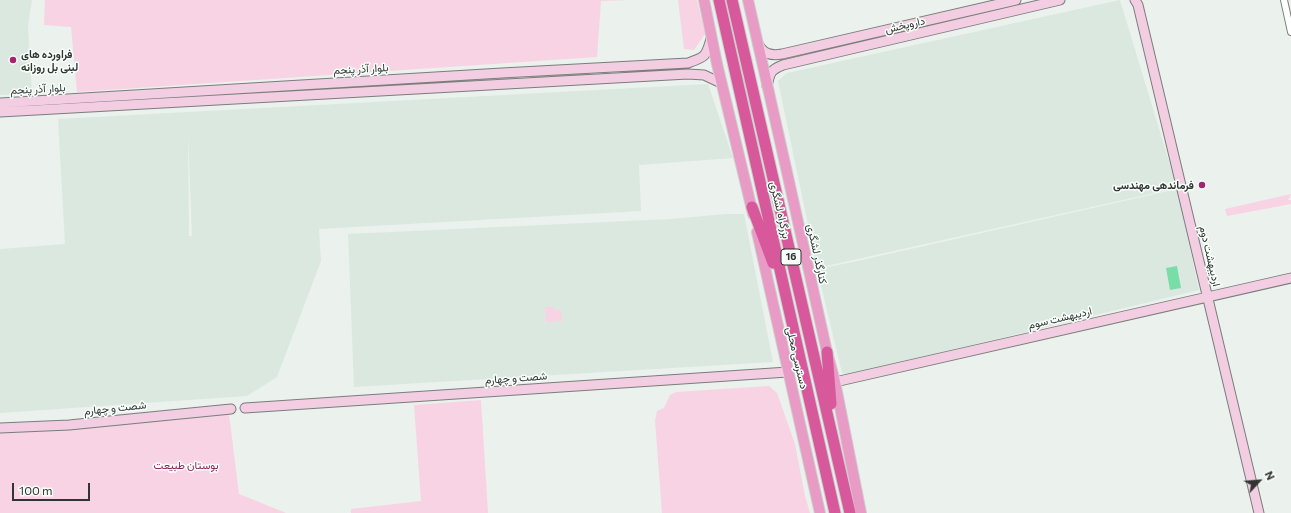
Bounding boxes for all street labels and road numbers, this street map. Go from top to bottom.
street label: داروپخش [884,14,926,36]
street label: بلوار آذر پنجم [333,61,389,77]
street label: بلوار آذر پنجم [10,81,66,97]
street label: بزرگراه لشگری [767,180,793,240]
street label: کنارگذر لشگری [804,223,830,285]
street label: اردیبهشت دوم [1197,224,1223,288]
road number: 16 [781,249,801,265]
street label: اردیبهشت سوم [1027,304,1093,332]
street label: دسترسی محلی [783,326,811,390]
street label: شصت و چهارم [484,369,548,387]
street label: شصت و چهارم [83,398,147,418]

